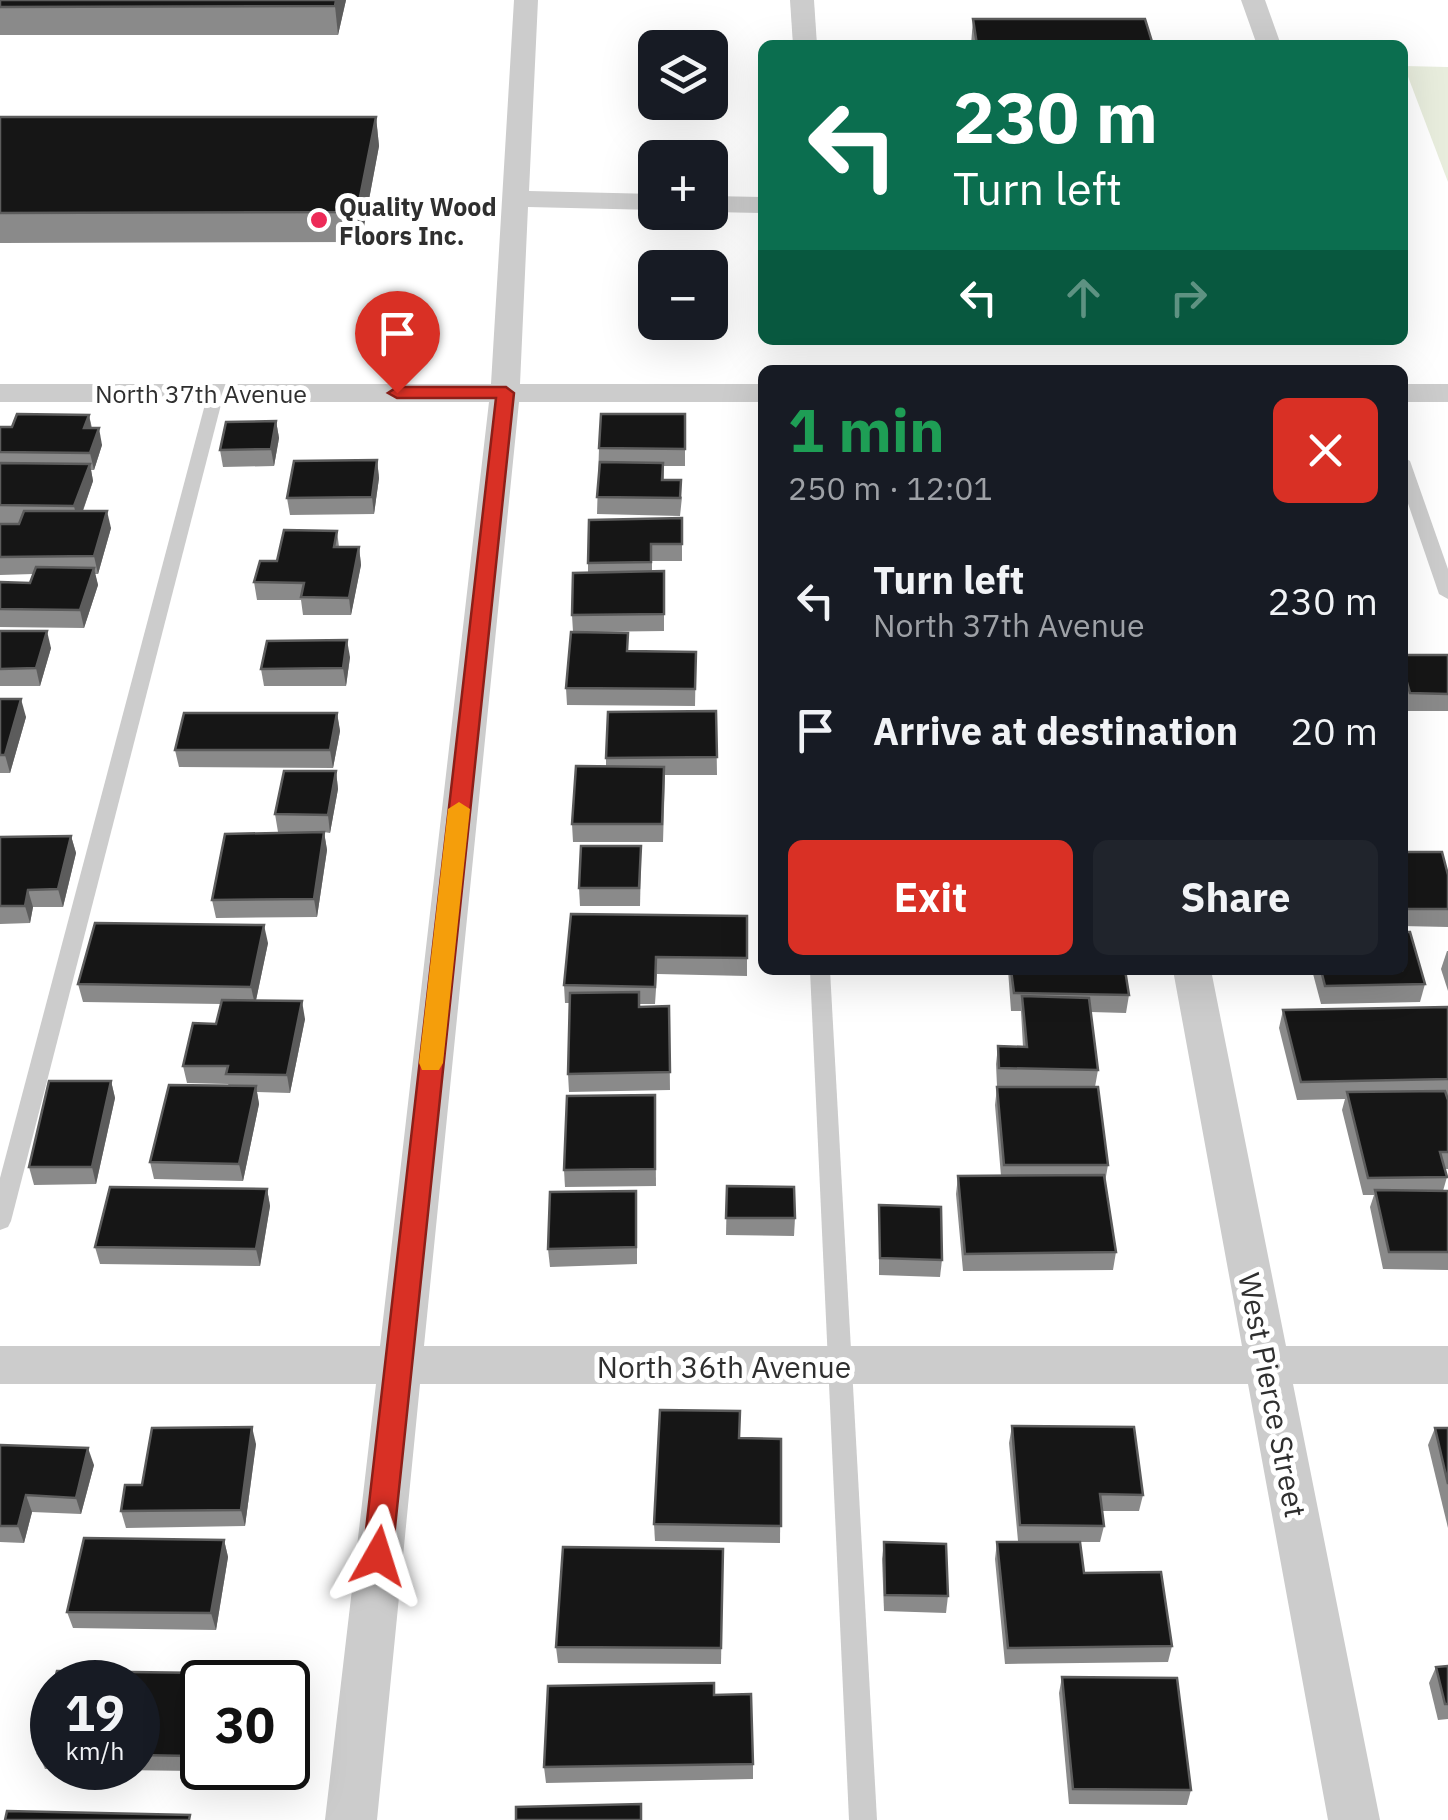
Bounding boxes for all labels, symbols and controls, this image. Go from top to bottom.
map controls [638,30,728,340]
button: layers [638,30,728,120]
text: 230 m [953,71,1158,162]
icon: left [788,80,918,210]
button: + [638,140,728,230]
text: Turn left [953,159,1122,217]
place label: Quality Wood Floors Inc. [339,190,497,252]
marker: Quality Wood Floors Inc. [308,209,330,231]
button: − [638,250,728,340]
icon: left [951,270,1006,325]
icon: ahead [1056,270,1111,325]
icon: right [1161,270,1216,325]
pin [355,291,440,394]
icon: arrive [370,306,425,361]
street label: North 37th Avenue [95,377,307,410]
text: 1 min [788,390,945,469]
button: close [1273,398,1378,503]
text: 250 m · 12:01 [788,467,993,509]
text: Turn left [873,555,1024,604]
icon: left [788,573,843,628]
text: 230 m [1267,576,1378,625]
text: North 37th Avenue [873,604,1145,646]
icon: arrive [788,703,843,758]
text: Arrive at destination [873,706,1238,755]
text: 20 m [1290,706,1378,755]
button: Exit [788,840,1073,955]
button: Share [1093,840,1378,955]
street label: West Pierce Street [1230,1269,1316,1521]
street label: North 36th Avenue [597,1347,851,1386]
position arrow [326,1504,430,1608]
speed limit sign: 30 [180,1660,310,1790]
text: 19 [65,1680,125,1745]
text: km/h [66,1734,124,1767]

